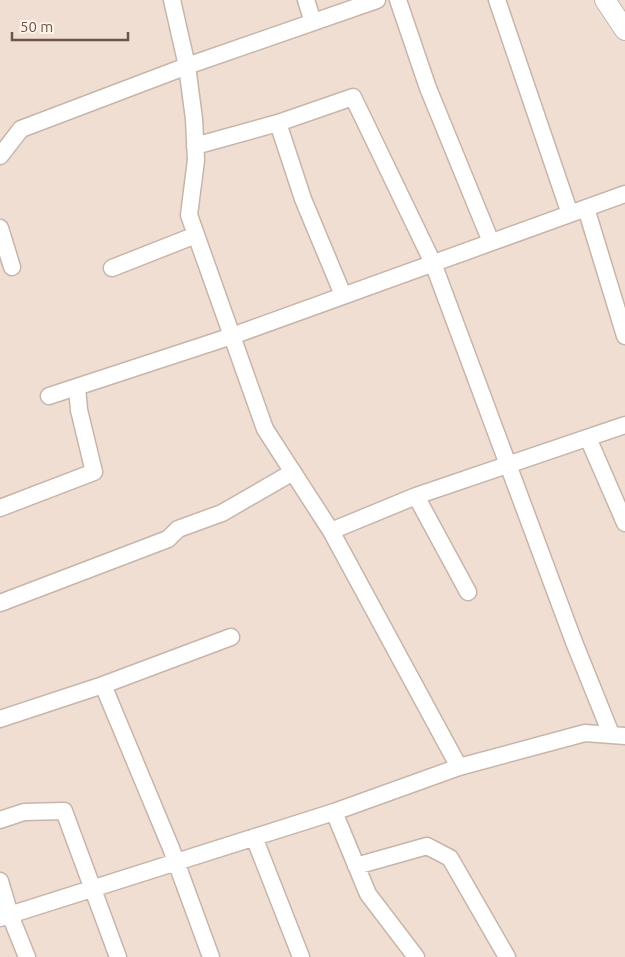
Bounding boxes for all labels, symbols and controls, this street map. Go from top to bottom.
scale bar [12,10,129,42]
text: 50 m [20,18,53,35]

